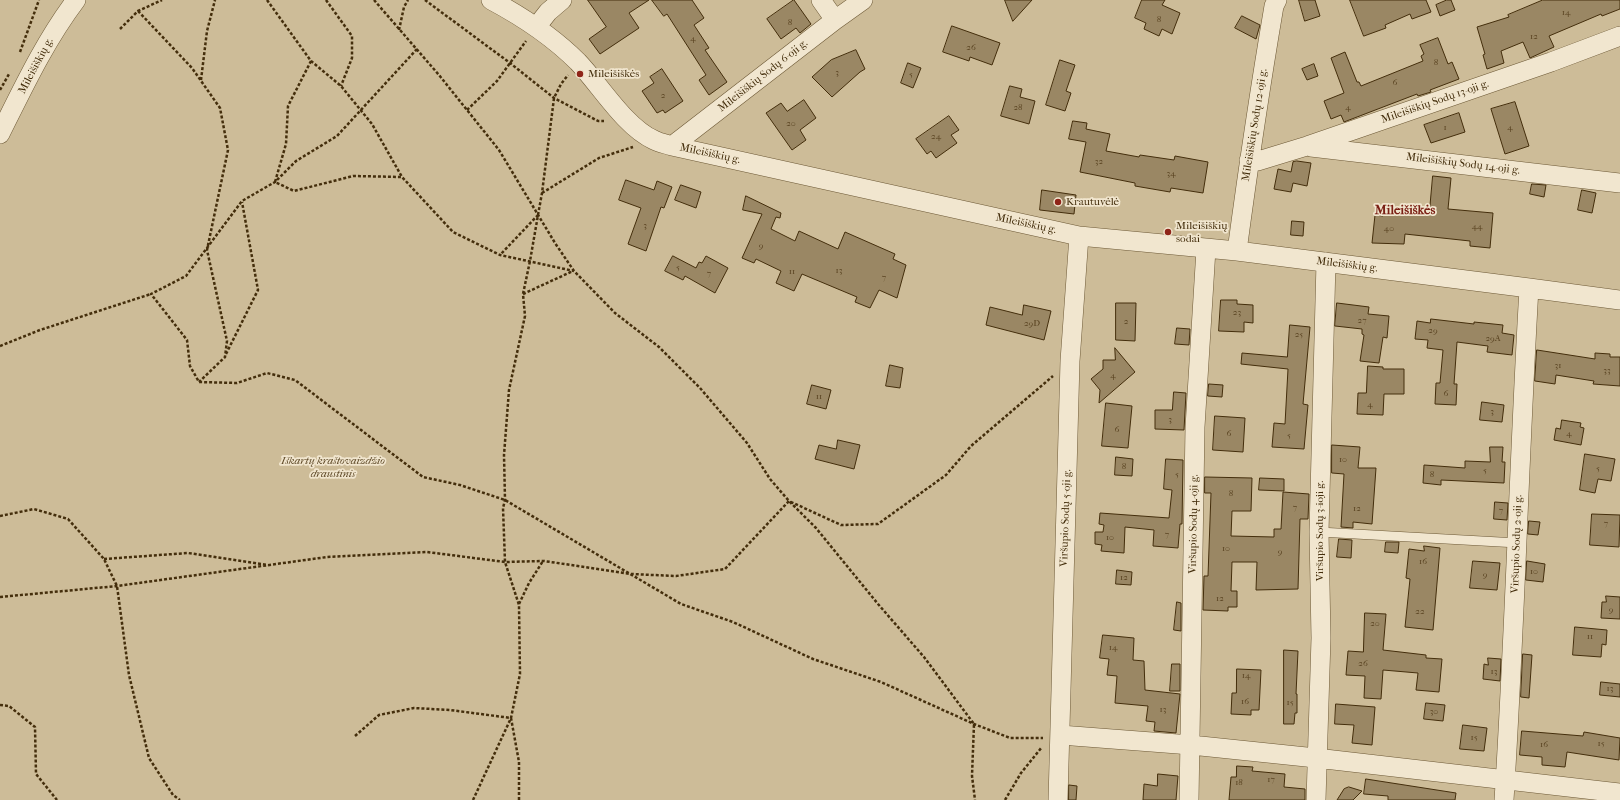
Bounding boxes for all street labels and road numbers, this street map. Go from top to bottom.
street label: Mileišiškių g. [16,36,56,96]
street label: Mileišiškių Sodų 6-oji g. [715,37,811,115]
street label: Mileišiškių Sodų 12-oji g. [1240,68,1270,182]
street label: Mileišiškių Sodų 13-oji g. [1380,77,1490,127]
street label: Mileišiškių g. [678,141,742,167]
street label: Mileišiškių Sodų 14-oji g. [1405,150,1521,178]
street label: Mileišiškių g. [994,211,1058,237]
street label: Mileišiškių g. [1316,255,1378,275]
street label: Viršupio Sodų 5-oji g. [1058,469,1074,567]
street label: Viršupio Sodų 4-oji g. [1187,474,1201,574]
street label: Viršupio Sodų 3-ioji g. [1313,481,1327,581]
street label: Viršupio Sodų 2-oji g. [1509,494,1525,594]

